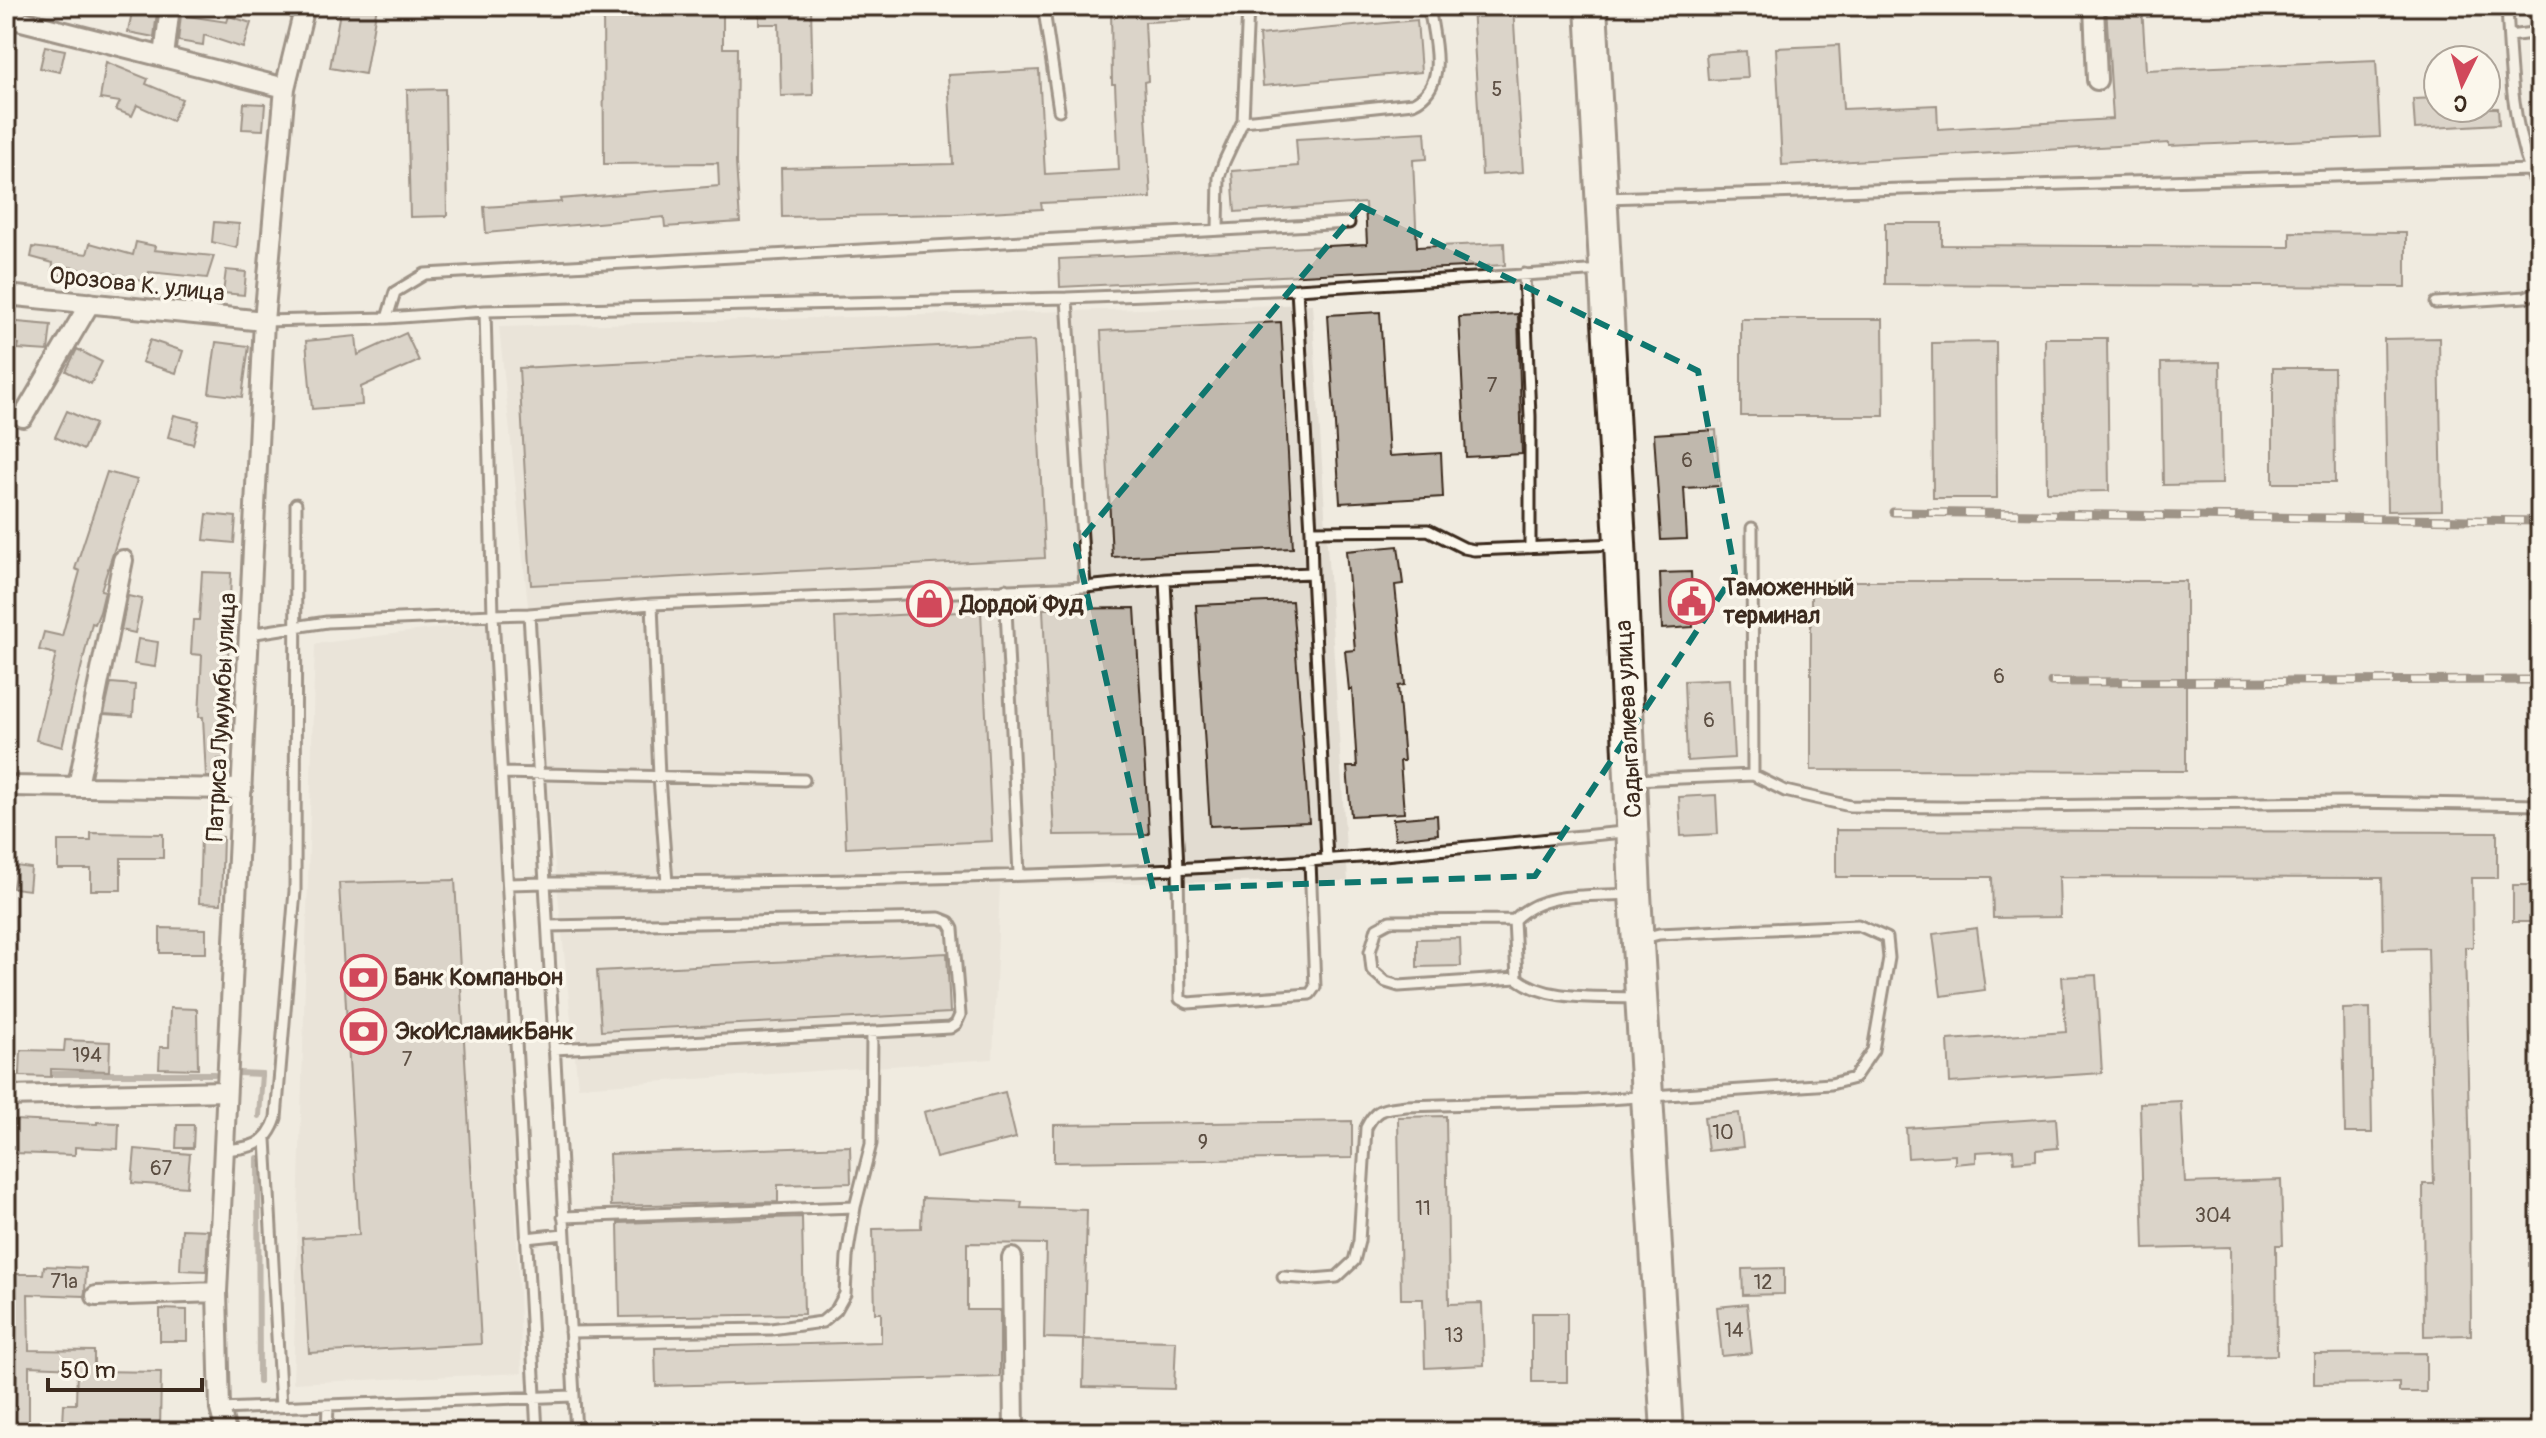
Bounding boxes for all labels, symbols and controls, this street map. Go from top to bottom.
north arrow [2422,44,2502,124]
house number: 5 [1492,77,1502,102]
text: С [2452,88,2468,117]
street label: Орозова К. улица [48,261,226,308]
house number: 7 [1487,373,1498,398]
house number: 6 [1681,448,1693,473]
place label: Таможенный терминал [1722,573,1854,630]
public building icon: Таможенный терминал [1668,577,1716,625]
shop icon: Дордой Фуд [905,580,953,628]
place label: Дордой Фуд [958,590,1084,619]
street label: Патриса Лумумбы улица [201,592,242,842]
street label: Садыгалиева улица [1609,619,1648,819]
house number: 6 [1993,664,2005,689]
house number: 6 [1703,708,1715,733]
bank icon: Банк Компаньон [339,953,387,1001]
place label: Банк Компаньон [394,963,563,992]
bank icon: ЭкоИсламикБанк [340,1007,388,1055]
place label: ЭкоИсламикБанк [395,1017,574,1046]
house number: 194 [72,1043,102,1068]
house number: 7 [402,1047,413,1072]
house number: 10 [1712,1120,1734,1145]
house number: 9 [1198,1130,1208,1155]
house number: 67 [150,1156,172,1181]
house number: 11 [1415,1196,1431,1221]
house number: 304 [2195,1203,2232,1228]
house number: 71a [50,1269,78,1294]
house number: 12 [1754,1270,1773,1295]
house number: 14 [1724,1318,1744,1343]
house number: 13 [1445,1323,1463,1348]
scale bar [48,1342,202,1392]
text: 50 m [60,1356,116,1385]

